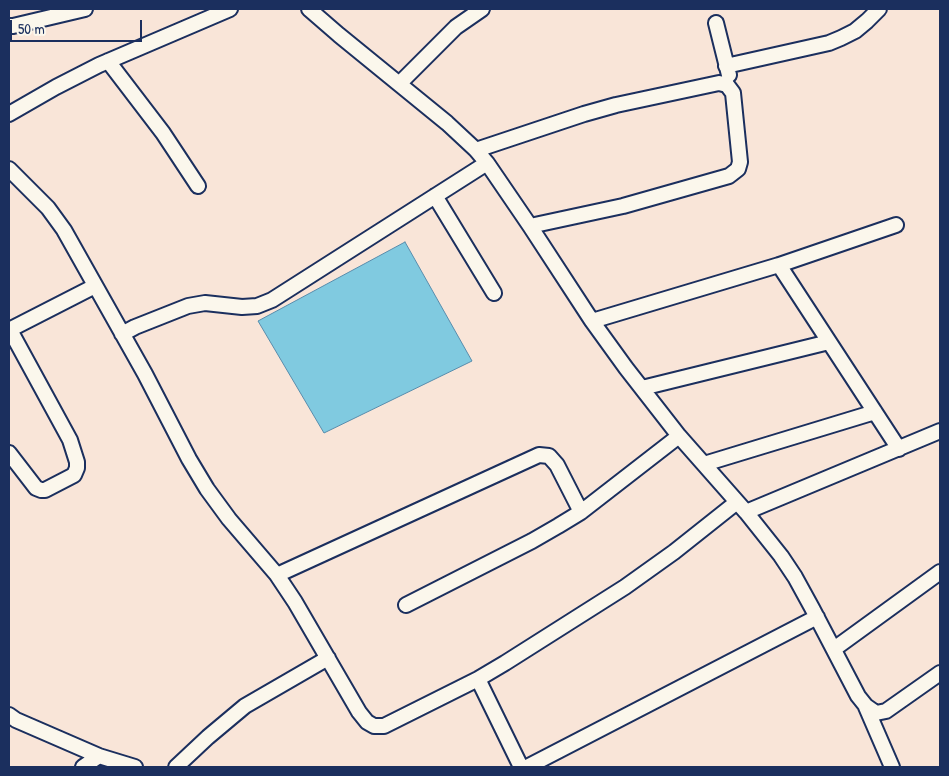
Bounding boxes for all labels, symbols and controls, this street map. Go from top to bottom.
scale bar [12,10,145,42]
text: 50 m [18,18,45,39]

